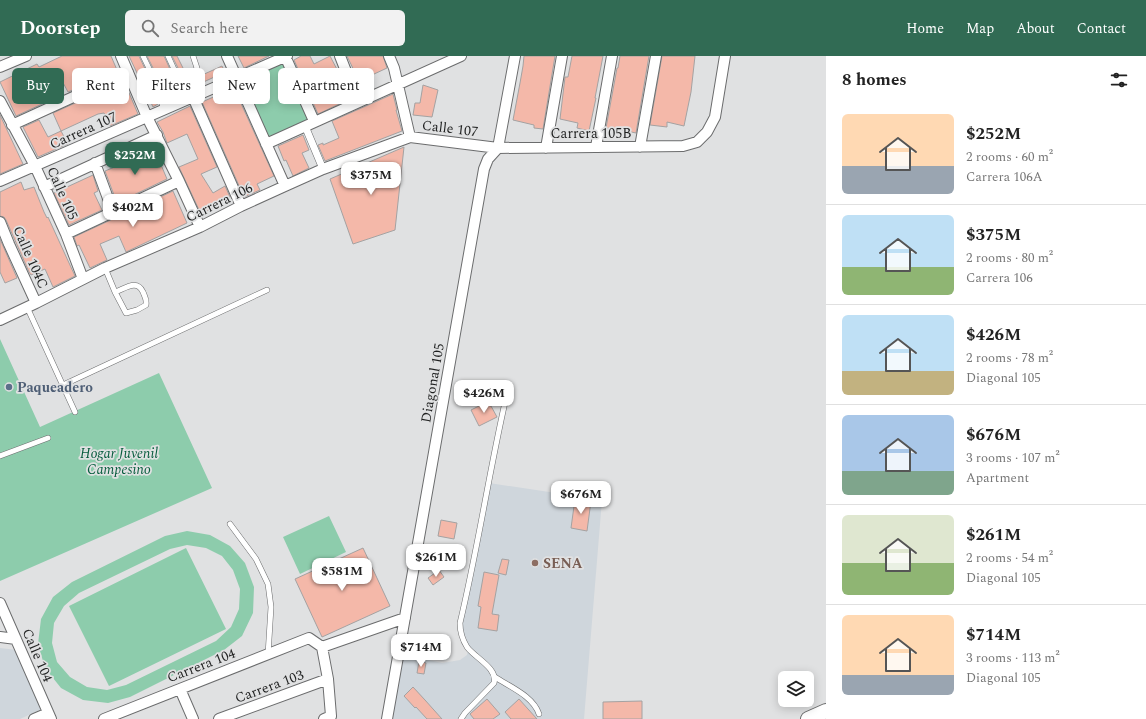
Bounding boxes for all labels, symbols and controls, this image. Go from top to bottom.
search box [125,10,405,46]
text: Doorstep [20,14,101,43]
icon: search [139,17,161,39]
text: Search here [171,17,248,40]
text: Home [906,18,944,39]
text: Map [966,18,994,39]
text: About [1016,18,1055,39]
text: Contact [1077,18,1126,39]
text: 8 homes [842,67,907,93]
chip: Buy [12,68,64,104]
chip: Rent [72,68,129,104]
chip: Filters [137,68,205,104]
chip: New [213,68,270,104]
chip: Apartment [278,68,374,104]
icon: filters [1108,69,1130,91]
street label: Carrera 107 [46,106,120,155]
street label: Calle 107 [421,115,479,142]
text: $252M [966,121,1021,147]
street label: Carrera 105B [550,123,632,144]
icon: home [874,130,922,178]
pin: $252M [107,142,163,176]
text: $252M [114,145,156,165]
text: 2 rooms · 60 m² [966,147,1053,167]
pin: $375M [343,162,399,196]
street label: Calle 105 [41,163,84,223]
text: $375M [350,165,392,185]
text: Carrera 106A [966,167,1043,187]
street label: Carrera 106 [182,177,256,228]
pin: $402M [105,194,161,228]
text: $402M [112,197,154,217]
text: $375M [966,222,1021,248]
street label: Calle 104C [7,223,54,292]
icon: home [874,231,922,279]
text: 2 rooms · 80 m² [966,248,1053,268]
text: Carrera 106 [966,268,1033,288]
text: $426M [966,322,1021,348]
icon: home [874,331,922,379]
street label: Diagonal 105 [415,342,450,425]
text: 2 rooms · 78 m² [966,348,1053,368]
text: Diagonal 105 [966,368,1041,388]
place label: Paqueadero [17,377,93,398]
pin: $426M [456,380,512,414]
marker: Paqueadero [4,382,14,392]
text: $426M [463,383,505,403]
text: $676M [966,422,1021,448]
icon: home [874,431,922,479]
park label: Hogar Juvenil Campesino [80,443,158,480]
text: 3 rooms · 107 m² [966,448,1060,468]
text: Apartment [966,468,1029,488]
pin: $676M [553,481,609,515]
text: $676M [560,484,602,504]
text: $261M [966,522,1021,548]
icon: home [874,531,922,579]
pin: $261M [408,544,464,578]
text: $261M [415,547,457,567]
text: 2 rooms · 54 m² [966,548,1053,568]
place label: SENA [543,553,583,574]
pin: $581M [314,558,370,592]
marker: SENA [530,558,540,568]
text: $581M [321,561,363,581]
text: Diagonal 105 [966,568,1041,588]
text: $714M [966,622,1021,648]
street label: Calle 104 [17,625,58,685]
icon: home [874,631,922,679]
pin: $714M [393,634,449,668]
text: $714M [400,637,442,657]
street label: Carrera 104 [164,643,239,688]
text: 3 rooms · 113 m² [966,648,1060,668]
street label: Carrera 103 [232,664,307,709]
text: Diagonal 105 [966,668,1041,688]
map controls [778,671,814,707]
button: layers [778,671,814,707]

